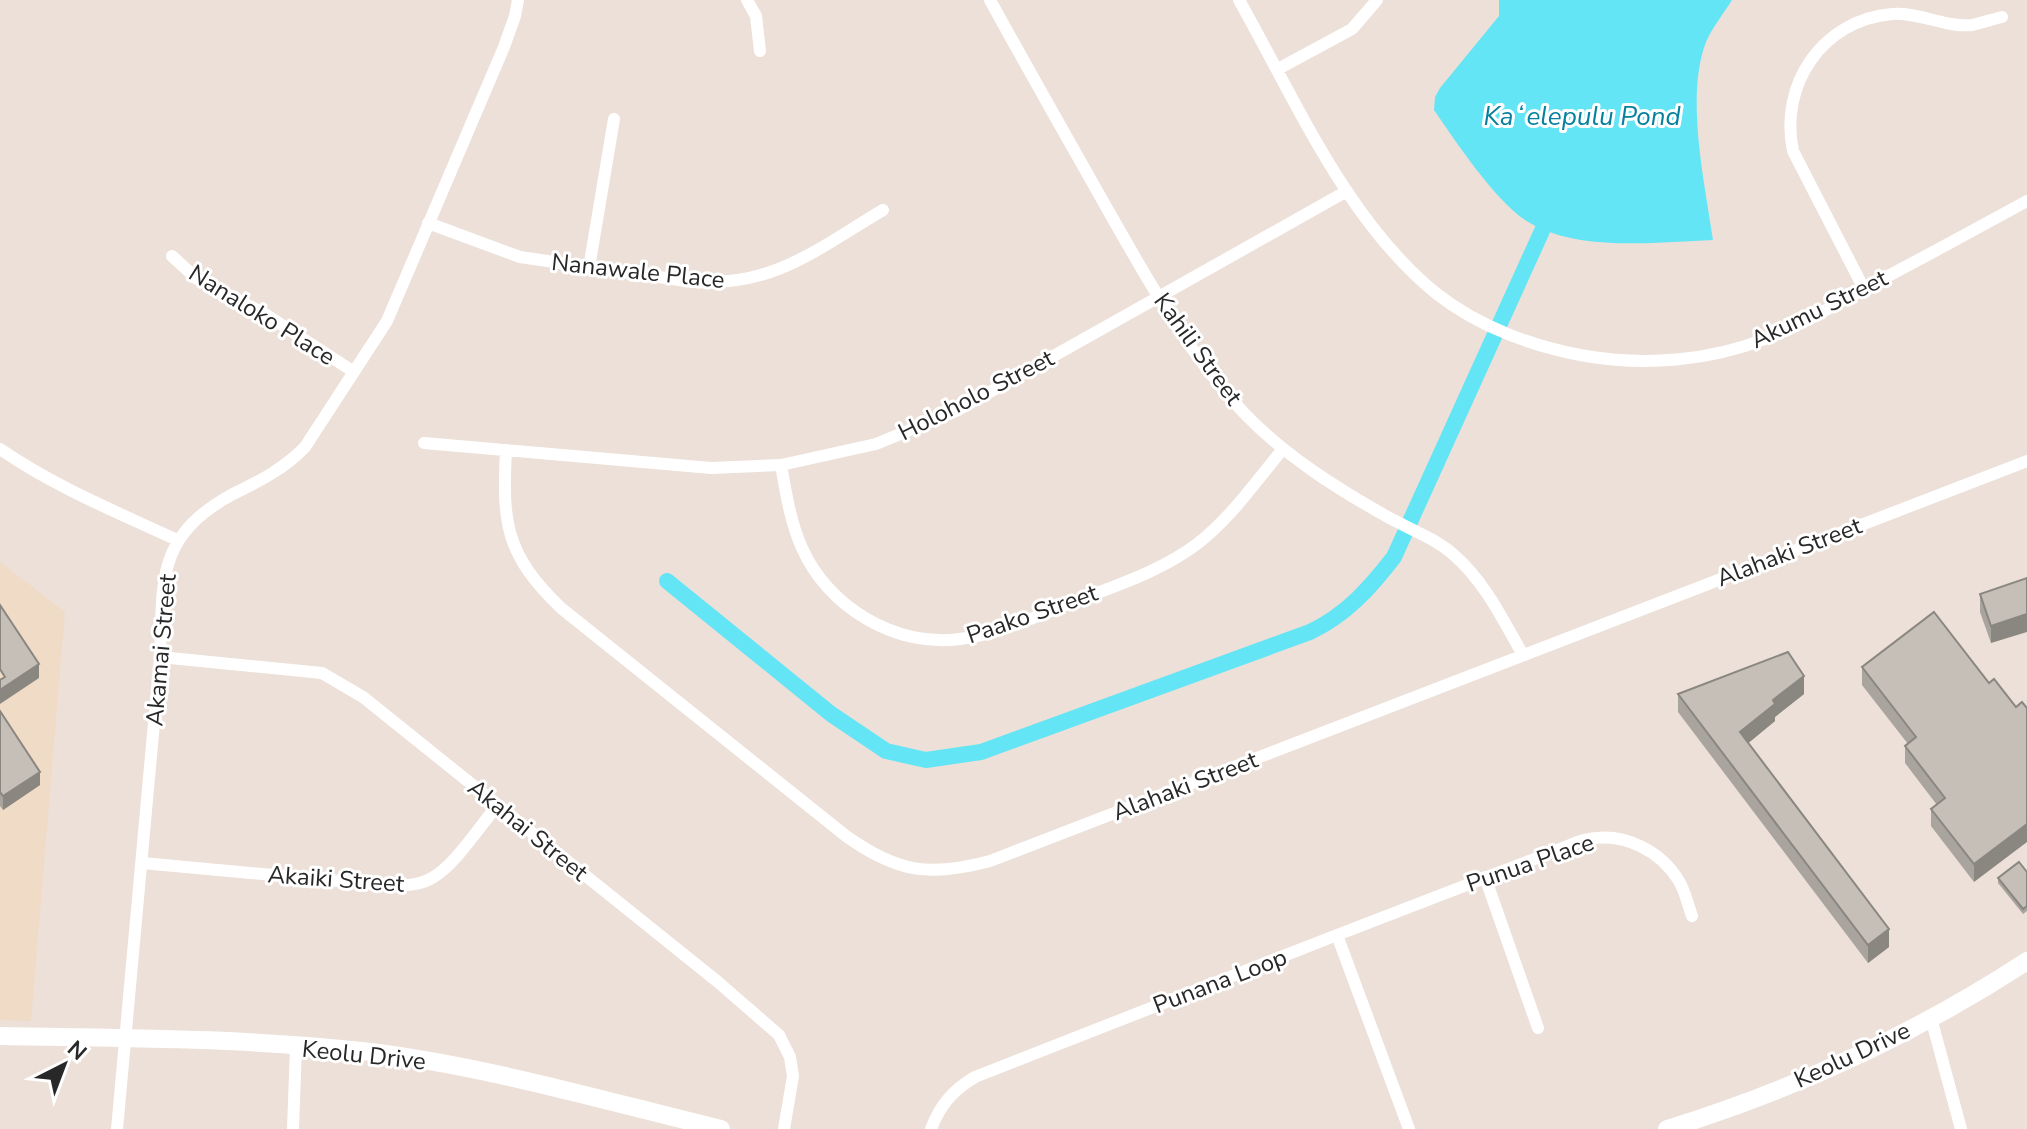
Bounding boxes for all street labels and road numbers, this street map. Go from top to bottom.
street label: Nanawale Place [550,246,726,296]
street label: Nanaloko Place [183,257,341,373]
street label: Akumu Street [1745,262,1893,356]
street label: Kahili Street [1146,287,1250,412]
street label: Holoholo Street [893,342,1060,448]
street label: Alahaki Street [1712,509,1867,594]
street label: Akamai Street [138,572,184,727]
street label: Paako Street [962,576,1102,651]
street label: Alahaki Street [1108,743,1263,828]
street label: Akahai Street [461,772,595,889]
street label: Punua Place [1462,826,1598,900]
street label: Akaiki Street [267,858,406,900]
street label: Punana Loop [1148,941,1292,1021]
street label: Keolu Drive [1789,1014,1915,1096]
street label: Keolu Drive [300,1033,428,1077]

